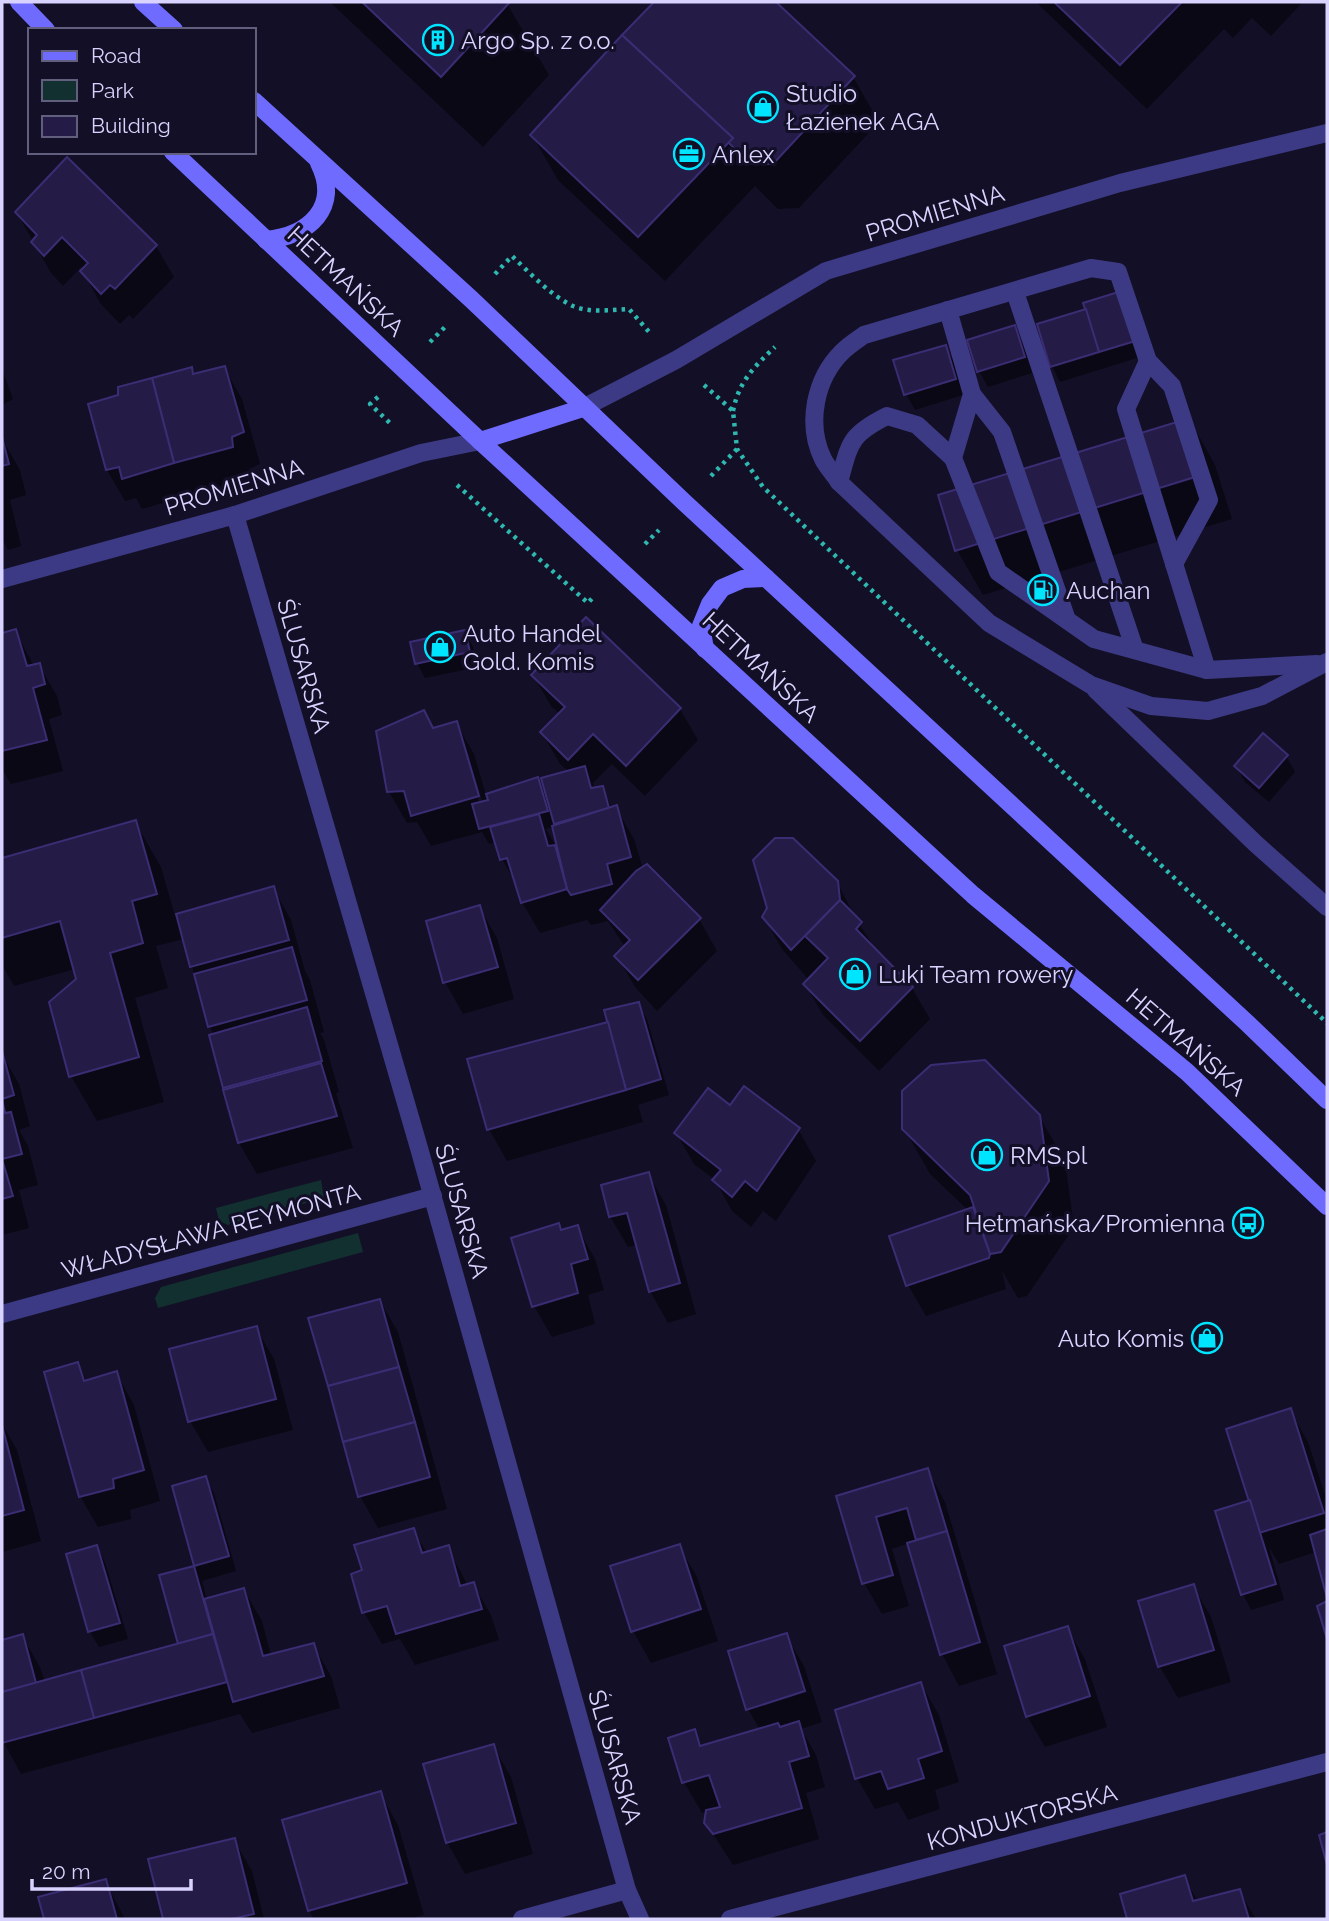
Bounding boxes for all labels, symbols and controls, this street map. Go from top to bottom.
building icon: Argo Sp. z o.o. [421,23,455,57]
place label: Argo Sp. z o.o. [461,26,615,55]
legend [28,28,256,154]
text: Road [91,43,141,68]
text: Park [91,78,134,103]
place label: Studio Łazienek AGA [786,79,940,136]
shop icon: Studio Łazienek AGA [746,90,780,124]
text: Building [91,113,171,138]
office icon: Anlex [672,137,706,171]
place label: Anlex [712,140,774,169]
street label: PROMIENNA [862,178,1008,248]
street label: HETMAŃSKA [282,220,410,342]
street label: PROMIENNA [161,452,307,522]
fuel station icon: Auchan [1026,573,1060,607]
place label: Auchan [1066,576,1150,605]
street label: ŚLUSARSKA [271,596,337,736]
street label: HETMAŃSKA [697,606,825,728]
place label: Auto Handel Gold. Komis [463,619,602,676]
shop icon: Auto Handel Gold. Komis [423,630,457,664]
shop icon: Luki Team rowery [838,957,872,991]
place label: Luki Team rowery [878,960,1073,989]
street label: HETMAŃSKA [1120,982,1252,1102]
shop icon: RMS.pl [970,1138,1004,1172]
street label: ŚLUSARSKA [429,1141,495,1281]
place label: RMS.pl [1010,1141,1088,1170]
street label: WŁADYSŁAWA REYMONTA [58,1177,364,1285]
bus stop icon: Hetmańska/Promienna [1231,1206,1265,1240]
place label: Hetmańska/Promienna [965,1209,1225,1238]
shop icon: Auto Komis [1190,1321,1224,1355]
place label: Auto Komis [1058,1324,1184,1353]
street label: ŚLUSARSKA [582,1687,648,1827]
street label: KONDUKTORSKA [924,1778,1120,1856]
scale bar [32,1848,191,1892]
text: 20 m [42,1859,90,1884]

